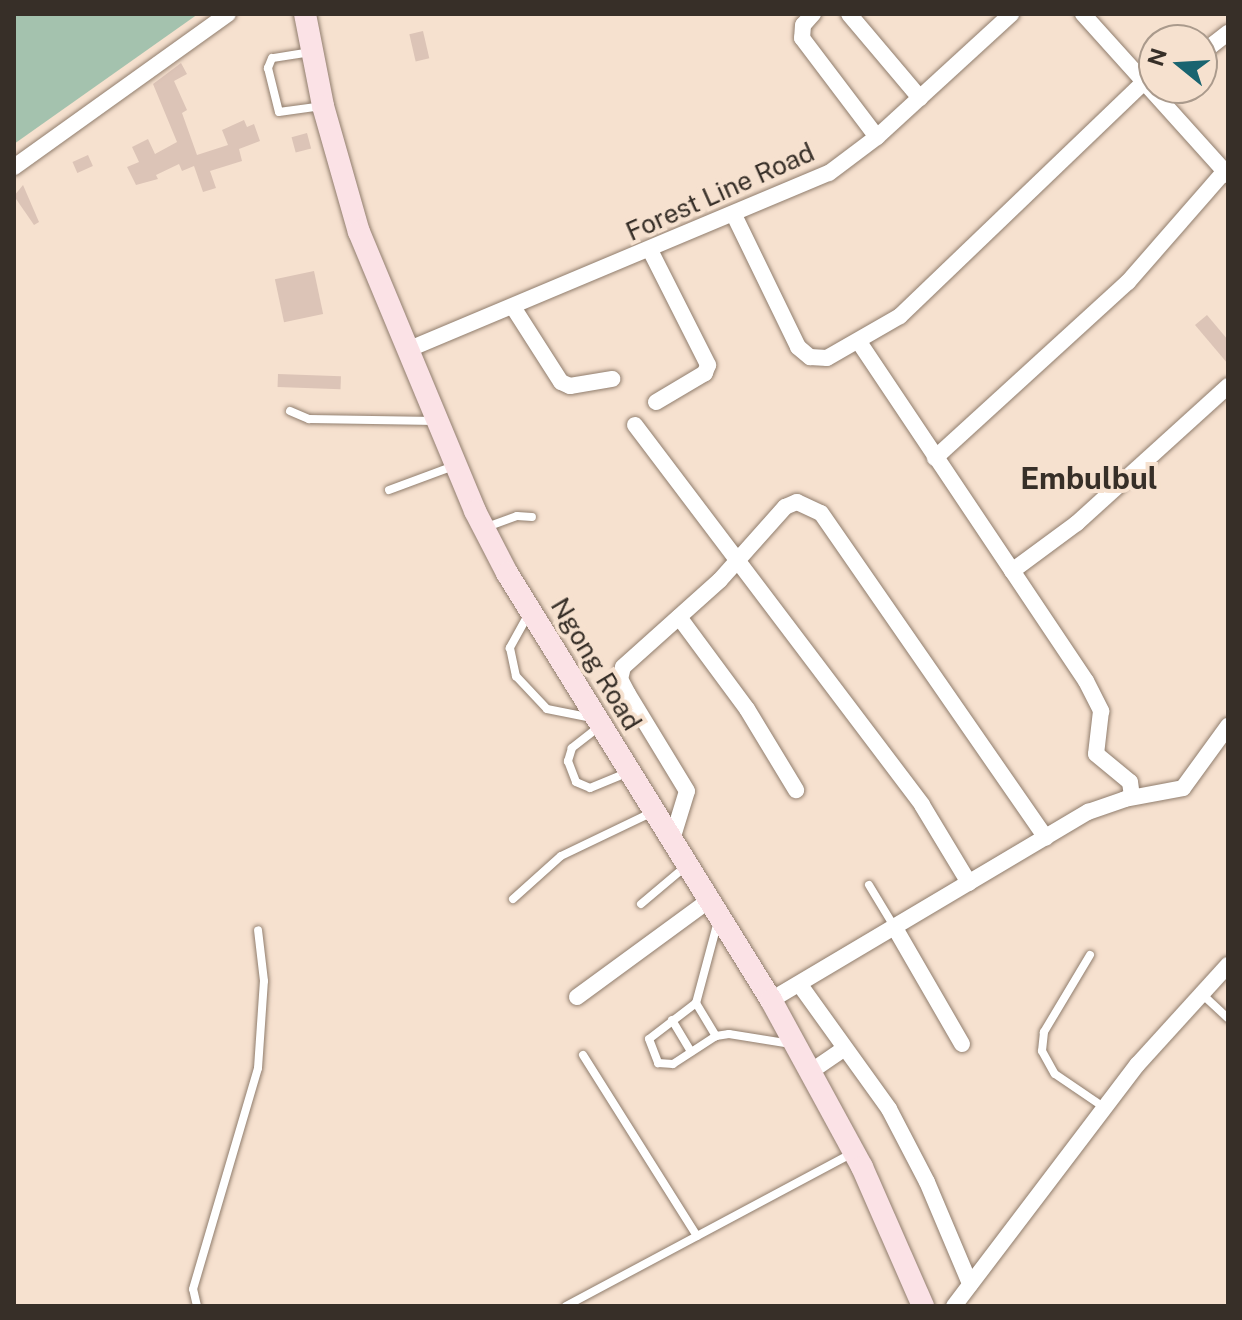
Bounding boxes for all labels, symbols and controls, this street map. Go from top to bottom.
north arrow [1138,24,1218,104]
text: N [1142,45,1172,69]
street label: Forest Line Road [621,136,819,248]
district label: Embulbul [1020,460,1158,496]
street label: Ngong Road [544,592,648,736]

